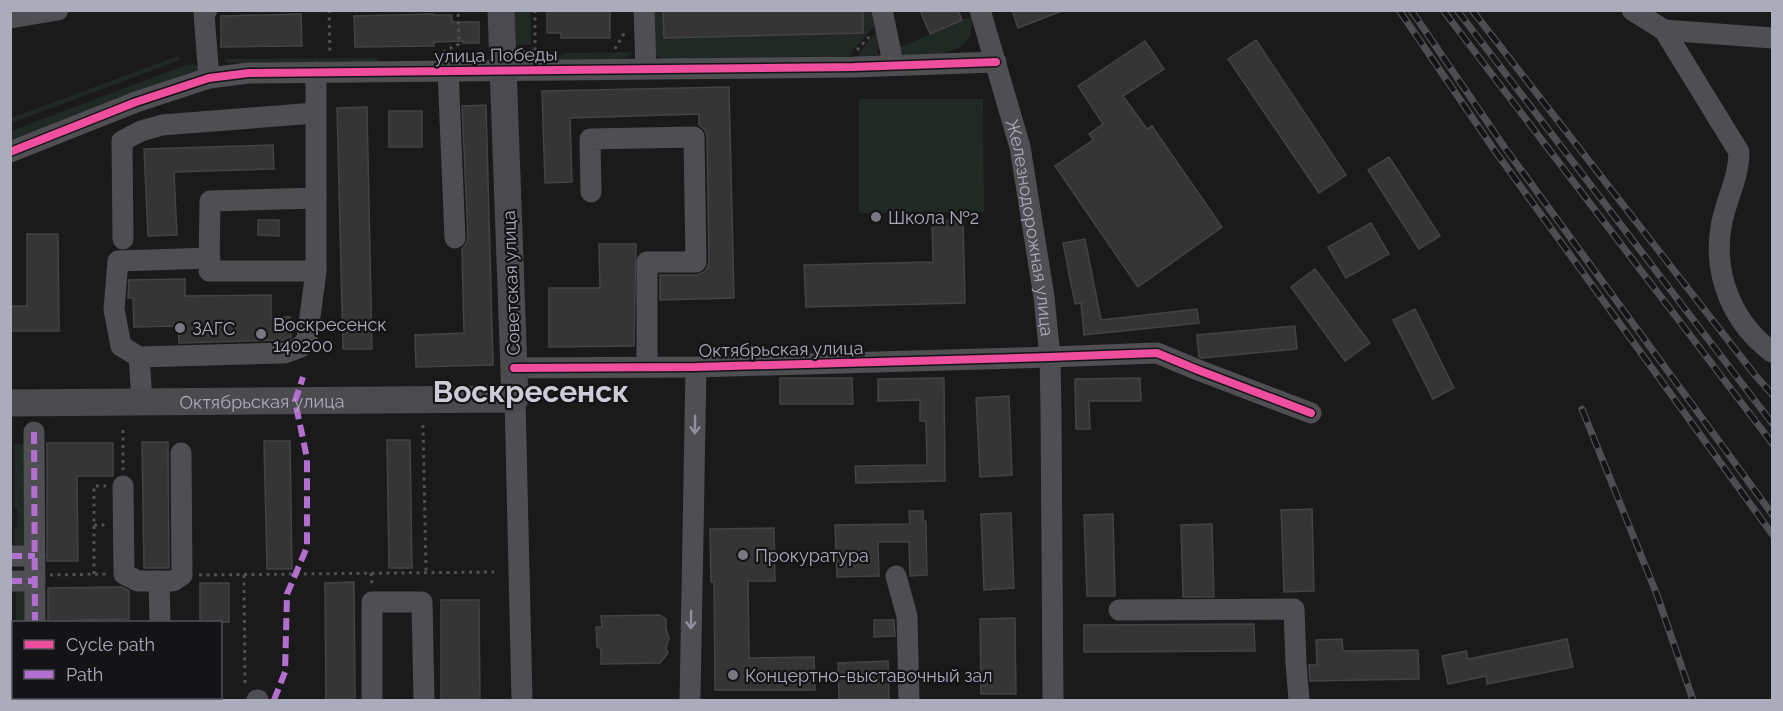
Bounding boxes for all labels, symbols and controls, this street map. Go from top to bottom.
street label: улица Победы [434,43,558,67]
street label: Железнодорожная улица [1002,116,1058,337]
place label: Школа №2 [888,207,979,228]
street label: Советская улица [498,210,524,356]
marker: Школа №2 [869,210,883,224]
place label: Воскресенск 140200 [273,314,387,356]
place label: ЗАГС [192,318,235,339]
marker: ЗАГС [173,321,187,335]
marker: Воскресенск 140200 [254,327,268,341]
street label: Октябрьская улица [698,337,864,361]
district label: Воскресенск [433,374,629,409]
street label: Октябрьская улица [179,390,345,412]
one-way arrow [689,415,700,435]
place label: Прокуратура [755,545,869,566]
marker: Прокуратура [736,548,750,562]
one-way arrow [685,610,697,630]
legend [12,621,222,699]
text: Cycle path [66,634,155,655]
text: Path [66,664,103,685]
place label: Концертно-выставочный зал [745,665,993,686]
marker: Концертно-выставочный зал [726,668,740,682]

